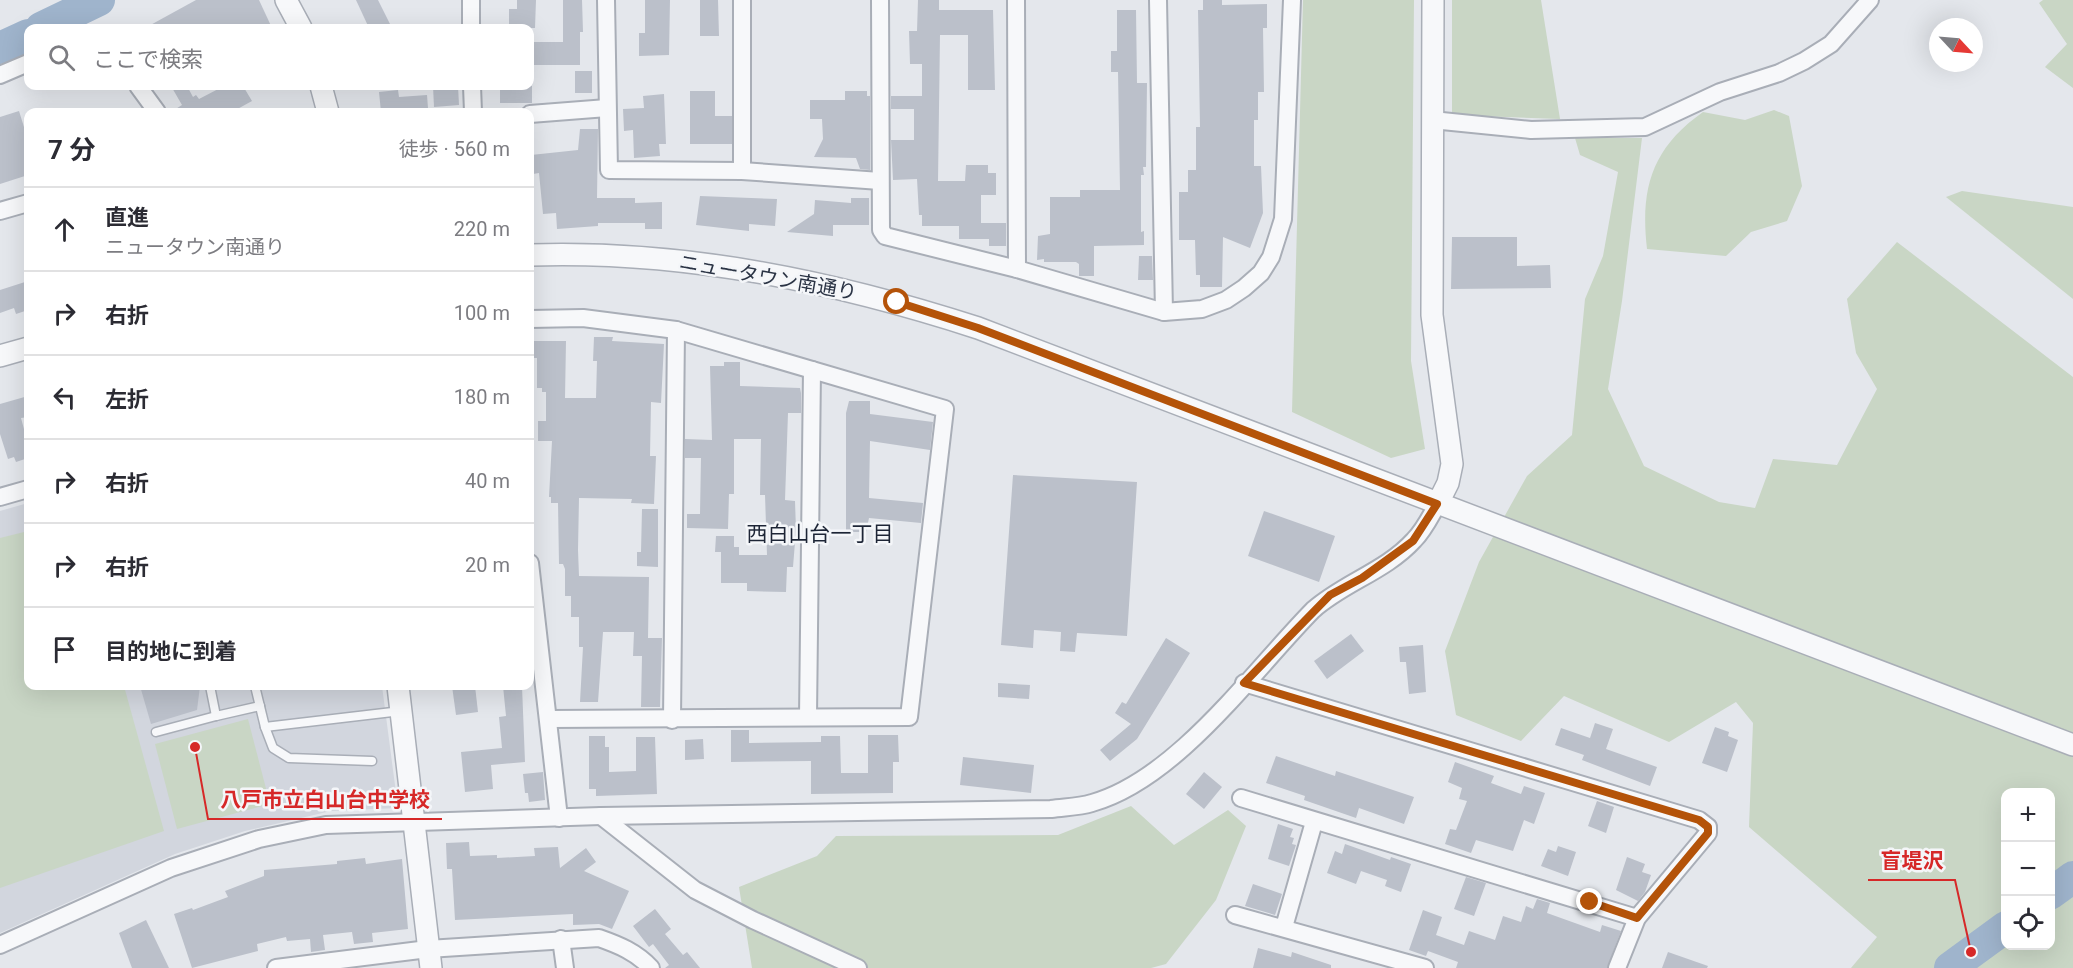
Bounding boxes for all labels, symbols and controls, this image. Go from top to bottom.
north arrow [1929,18,1983,72]
search box [24,24,534,90]
icon: search [45,41,78,74]
text: ここで検索 [93,47,203,72]
text: 7 分 [48,135,95,165]
text: 徒歩 · 560 m [399,137,510,161]
text: 直進 [105,205,149,230]
icon: ahead [48,213,81,246]
text: 220 m [454,217,510,241]
text: ニュータウン南通り [105,235,285,259]
street label: ニュータウン南通り [677,250,859,304]
route start [883,288,909,314]
icon: right [48,297,81,330]
text: 100 m [454,301,510,325]
text: 右折 [105,303,149,328]
icon: left [48,381,81,414]
text: 180 m [454,385,510,409]
text: 左折 [105,387,149,412]
icon: right [48,465,81,498]
text: 40 m [465,469,510,493]
text: 右折 [105,471,149,496]
district label: 西白山台一丁目 [747,522,894,546]
icon: right [48,549,81,582]
text: 20 m [465,553,510,577]
text: 右折 [105,555,149,580]
icon: arrive [48,633,81,666]
text: 目的地に到着 [105,639,237,664]
callout: 八戸市立白山台中学校 [208,780,442,819]
text: 八戸市立白山台中学校 [220,788,430,812]
map controls [2001,788,2055,950]
button: + [2001,788,2055,842]
callout: 盲堤沢 [1868,841,1955,880]
button: − [2001,842,2055,896]
text: 盲堤沢 [1881,849,1944,873]
route end [1576,888,1602,914]
button: locate [2001,896,2055,950]

